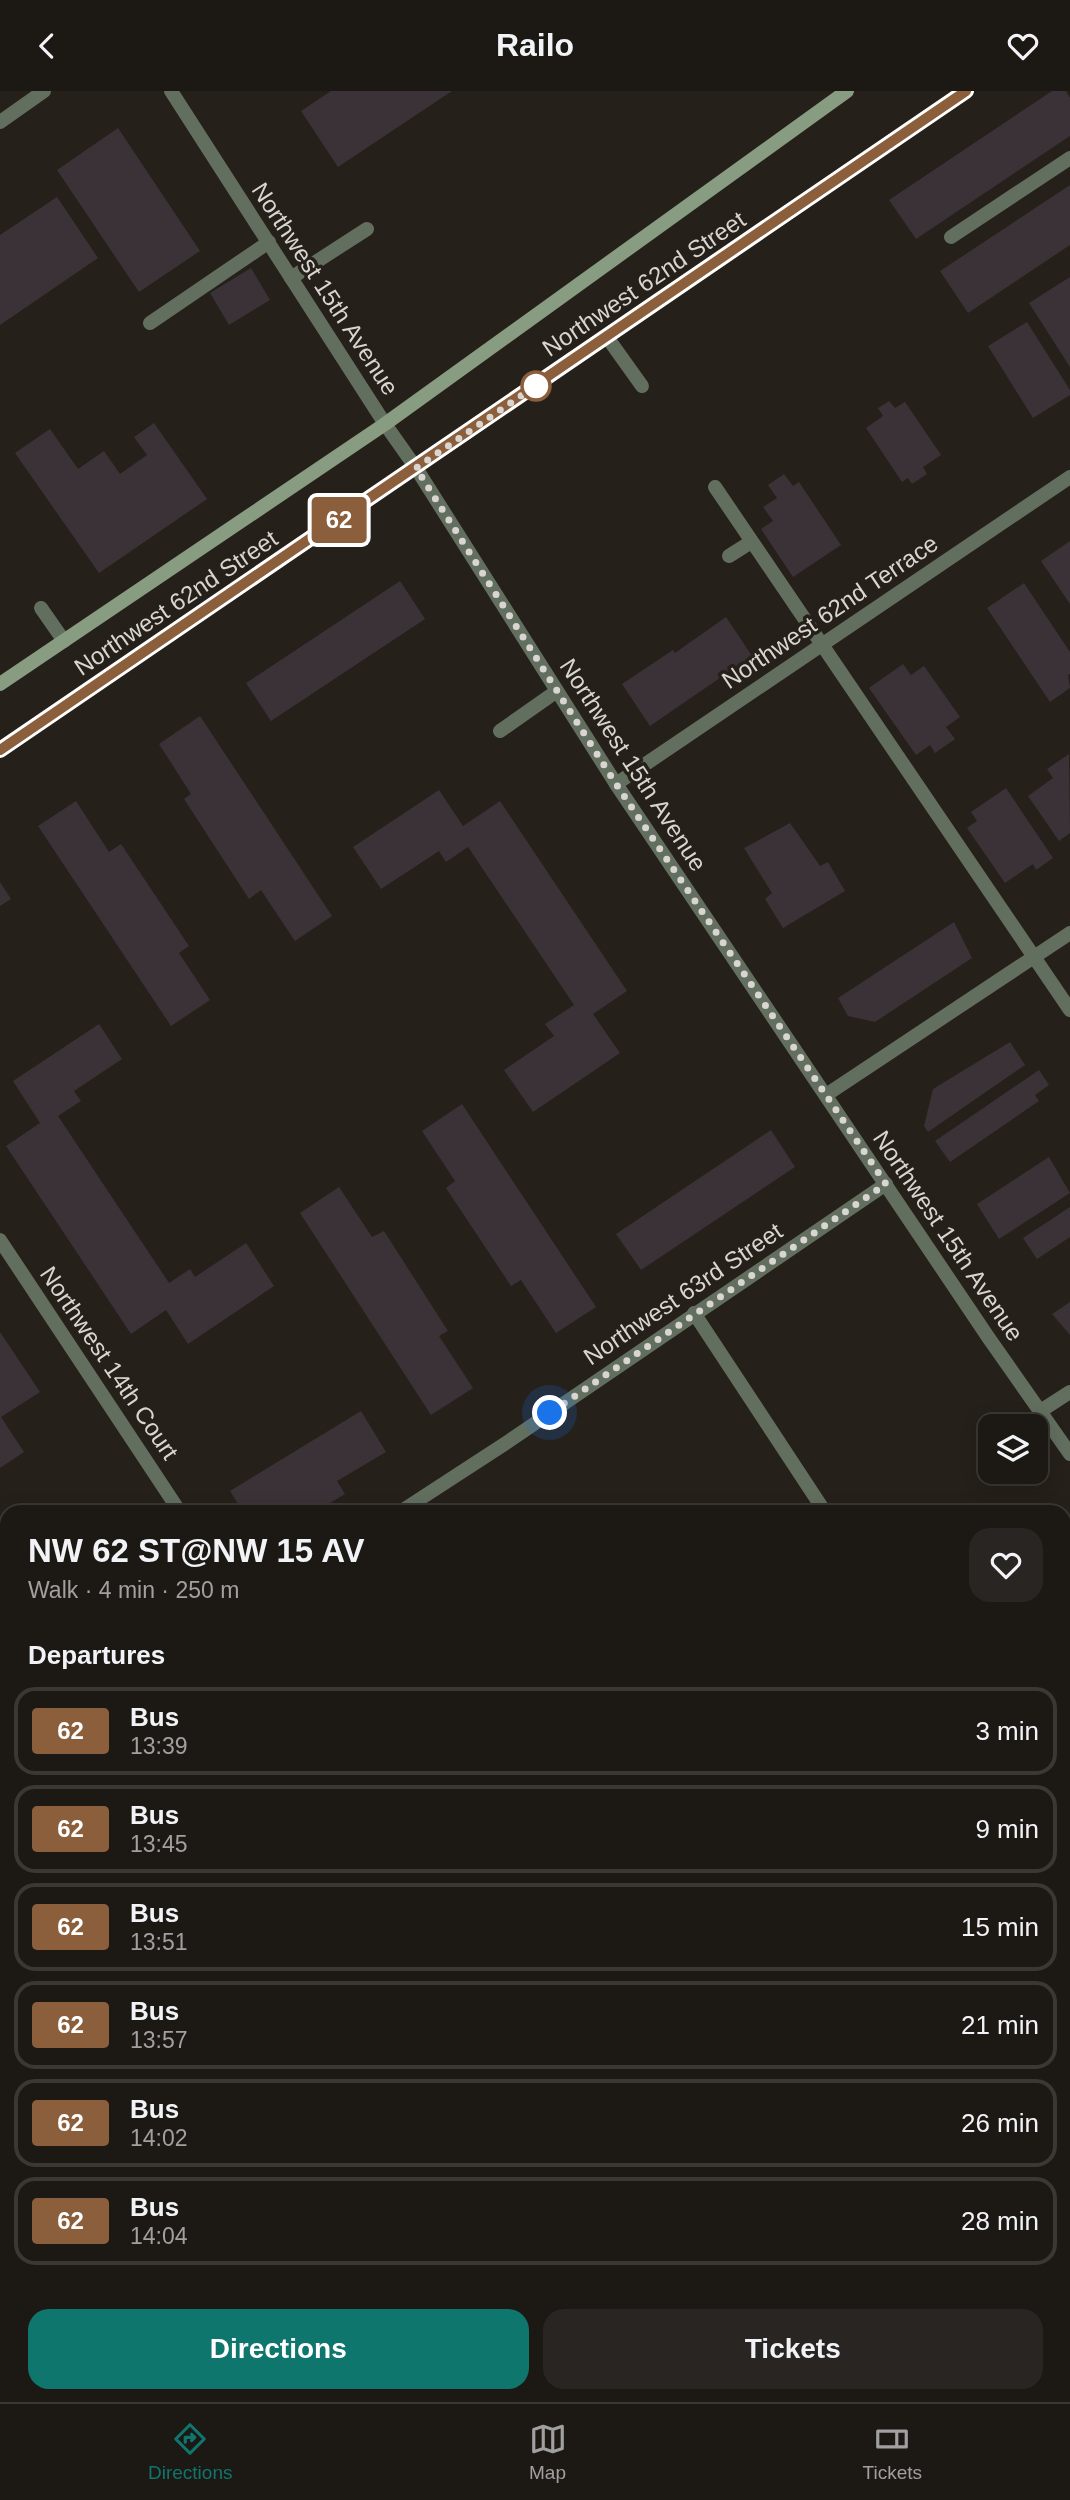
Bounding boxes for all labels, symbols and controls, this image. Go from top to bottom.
icon: back [28,27,66,65]
text: Railo [496,27,574,63]
icon: heart [1004,27,1042,65]
street label: Northwest 15th Avenue [247,177,404,400]
street label: Northwest 62nd Street [537,205,751,362]
unlabelled marker [521,371,551,401]
line badge: 62 [308,497,370,543]
text: 62 [326,506,352,533]
street label: Northwest 62nd Street [69,524,283,681]
street label: Northwest 62nd Terrace [717,529,943,694]
street label: Northwest 15th Avenue [555,653,712,876]
street label: Northwest 15th Avenue [868,1125,1029,1346]
street label: Northwest 63rd Street [578,1217,787,1370]
street label: Northwest 14th Court [35,1261,184,1465]
your location [532,1395,567,1430]
map controls [978,1414,1048,1484]
button: layers [978,1414,1048,1484]
button: heart [969,1528,1043,1602]
text: NW 62 ST@NW 15 AV [28,1532,365,1569]
text: Walk · 4 min · 250 m [28,1577,239,1603]
text: Departures [28,1640,165,1670]
text: Bus [130,1702,179,1732]
text: 3 min [975,1716,1039,1746]
text: 62 [57,1717,84,1744]
text: 13:39 [130,1733,188,1759]
text: Bus [130,1800,179,1830]
text: 9 min [975,1814,1039,1844]
text: 62 [57,1815,84,1842]
text: 13:45 [130,1831,188,1857]
text: Bus [130,1898,179,1928]
text: 15 min [961,1912,1039,1942]
text: 62 [57,1913,84,1940]
text: 13:51 [130,1929,188,1955]
text: Bus [130,1996,179,2026]
text: 21 min [961,2010,1039,2040]
text: 62 [57,2011,84,2038]
text: 13:57 [130,2027,188,2053]
text: Bus [130,2094,179,2124]
text: 26 min [961,2108,1039,2138]
text: 62 [57,2109,84,2136]
text: 14:02 [130,2125,188,2151]
text: Bus [130,2192,179,2222]
text: 28 min [961,2206,1039,2236]
text: 62 [57,2207,84,2234]
text: 14:04 [130,2223,188,2249]
button: Directions [28,2309,529,2389]
button: Tickets [543,2309,1043,2389]
tab: Directions [148,2420,232,2484]
tab: Map [529,2420,567,2484]
tab: Tickets [863,2420,922,2484]

